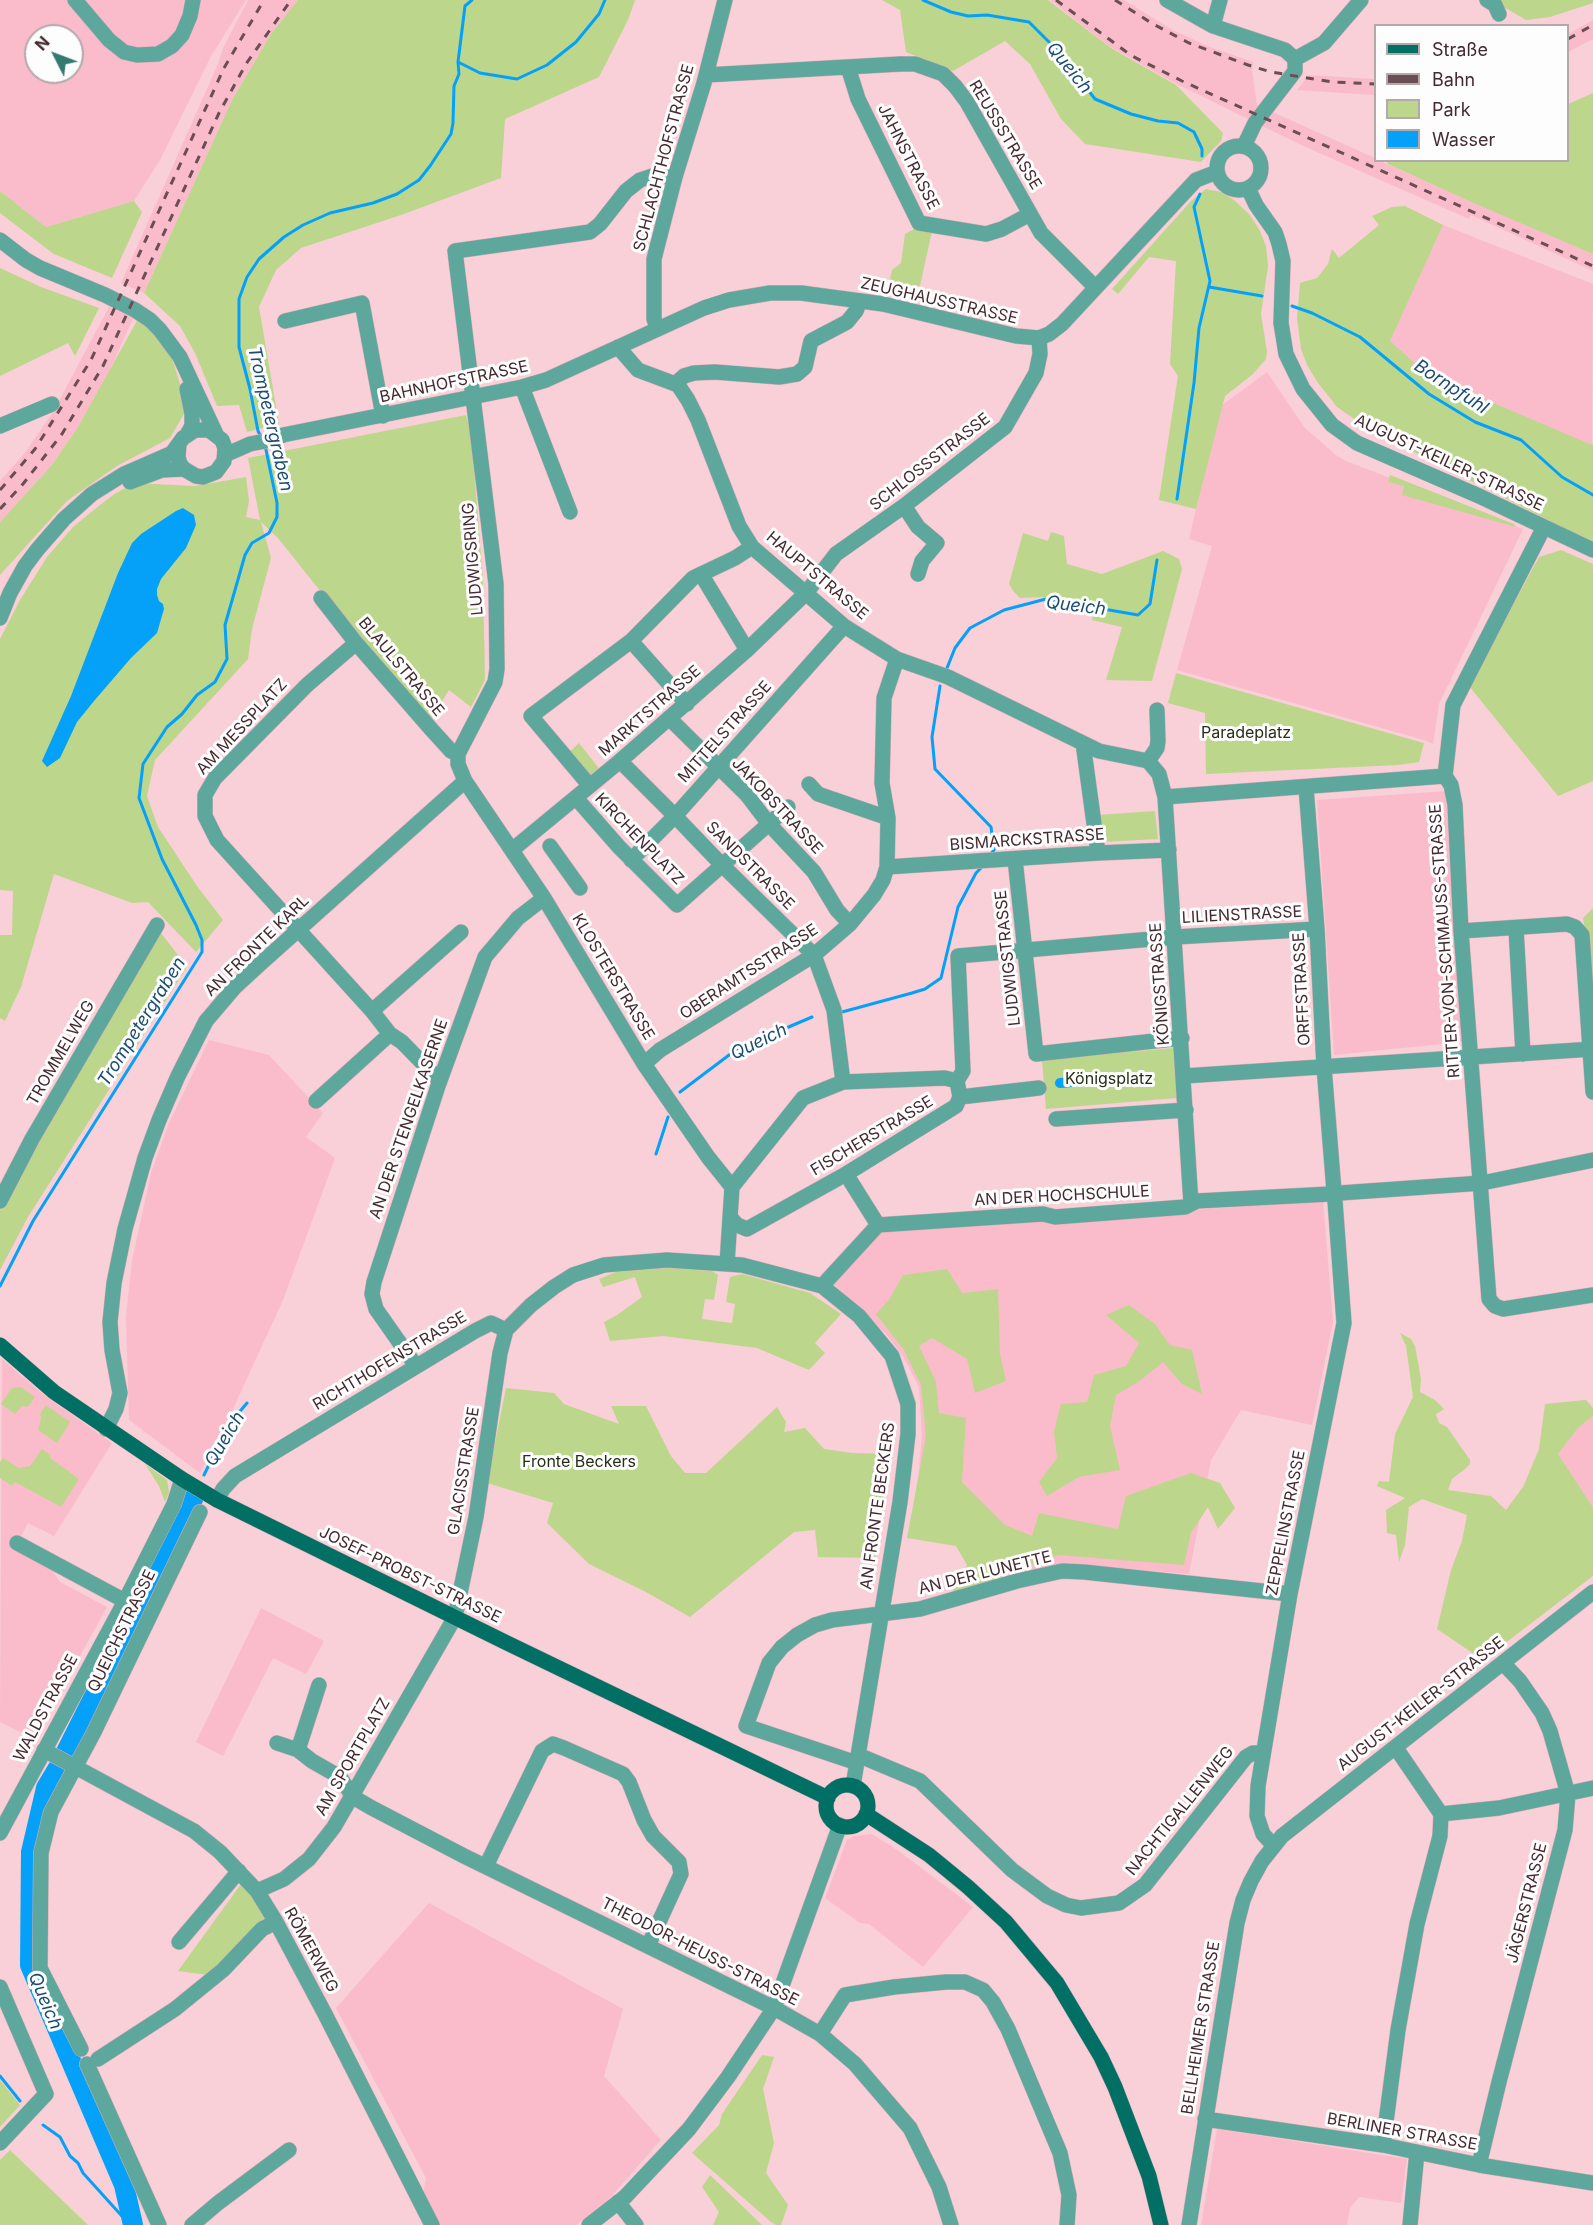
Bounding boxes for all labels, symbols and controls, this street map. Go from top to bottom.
north arrow [24,24,84,84]
legend [1374,24,1569,162]
text: N [31,32,54,55]
water label: Queich [1042,38,1096,98]
text: Straße [1432,39,1488,60]
street label: SCHLACHTHOFSTRASSE [630,62,698,254]
text: Bahn [1432,69,1475,90]
street label: REUSSSTRASSE [965,77,1045,193]
text: Park [1432,99,1471,120]
street label: JAHNSTRASSE [873,101,943,213]
text: Wasser [1432,129,1495,150]
street label: ZEUGHAUSSTRASSE [859,274,1019,328]
water label: Trompetergraben [243,344,297,494]
water label: Bornpfuhl [1410,355,1492,419]
street label: BAHNHOFSTRASSE [378,357,530,407]
street label: SCHLOSSSTRASSE [866,409,994,515]
street label: AUGUST-KEILER-STRASSE [1351,411,1547,515]
street label: LUDWIGSRING [458,502,488,616]
street label: HAUPTSTRASSE [762,528,872,624]
water label: Queich [1045,592,1107,620]
street label: BLAULSTRASSE [354,614,448,720]
street label: MARKTSTRASSE [595,661,705,761]
street label: AM MESSPLATZ [193,675,291,779]
street label: MITTELSTRASSE [674,677,776,787]
park label: Paradeplatz [1201,723,1291,743]
street label: JAKOBSTRASSE [727,754,827,858]
street label: KIRCHENPLATZ [590,789,688,889]
street label: RITTER-VON-SCHMAUSS-STRASSE [1426,803,1464,1079]
street label: SANDSTRASSE [702,818,798,914]
street label: BISMARCKSTRASSE [949,825,1105,855]
street label: LUDWIGSTRASSE [991,889,1025,1027]
street label: AN FRONTE KARL [201,891,313,1001]
street label: LILIENSTRASSE [1181,902,1303,928]
street label: KLOSTERSTRASSE [568,910,658,1044]
street label: OBERAMTSSTRASSE [676,920,822,1024]
street label: KÖNIGSTRASSE [1146,922,1174,1046]
street label: ORFFSTRASSE [1289,932,1315,1046]
water label: Trompetergraben [94,953,190,1091]
street label: TROMMELWEG [23,997,99,1109]
street label: AN DER STENGELKASERNE [366,1017,452,1221]
water label: Queich [727,1019,791,1065]
park label: Königsplatz [1065,1069,1153,1089]
street label: FISCHERSTRASSE [807,1092,937,1180]
street label: AN DER HOCHSCHULE [974,1182,1150,1210]
street label: RICHTHOFENSTRASSE [310,1307,470,1415]
street label: GLACISSTRASSE [444,1405,484,1537]
water label: Queich [200,1408,250,1470]
street label: AN FRONTE BECKERS [857,1421,899,1591]
street label: ZEPPELINSTRASSE [1263,1449,1309,1597]
park label: Fronte Beckers [522,1452,636,1472]
street label: JOSEF-PROBST-STRASSE [316,1523,504,1627]
street label: AN DER LUNETTE [916,1547,1054,1599]
street label: QUEICHSTRASSE [84,1567,160,1695]
street label: AUGUST-KEILER-STRASSE [1334,1633,1508,1775]
street label: WALDSTRASSE [10,1651,82,1765]
street label: AM SPORTPLATZ [312,1695,394,1819]
street label: NACHTIGALLENWEG [1122,1743,1238,1879]
street label: JÄGERSTRASSE [1503,1841,1551,1965]
street label: THEODOR-HEUSS-STRASSE [598,1894,802,2010]
street label: RÖMERWEG [280,1904,342,1996]
street label: BELLHEIMER STRASSE [1178,1940,1224,2116]
water label: Queich [23,1969,67,2033]
street label: BERLINER STRASSE [1325,2109,1479,2155]

